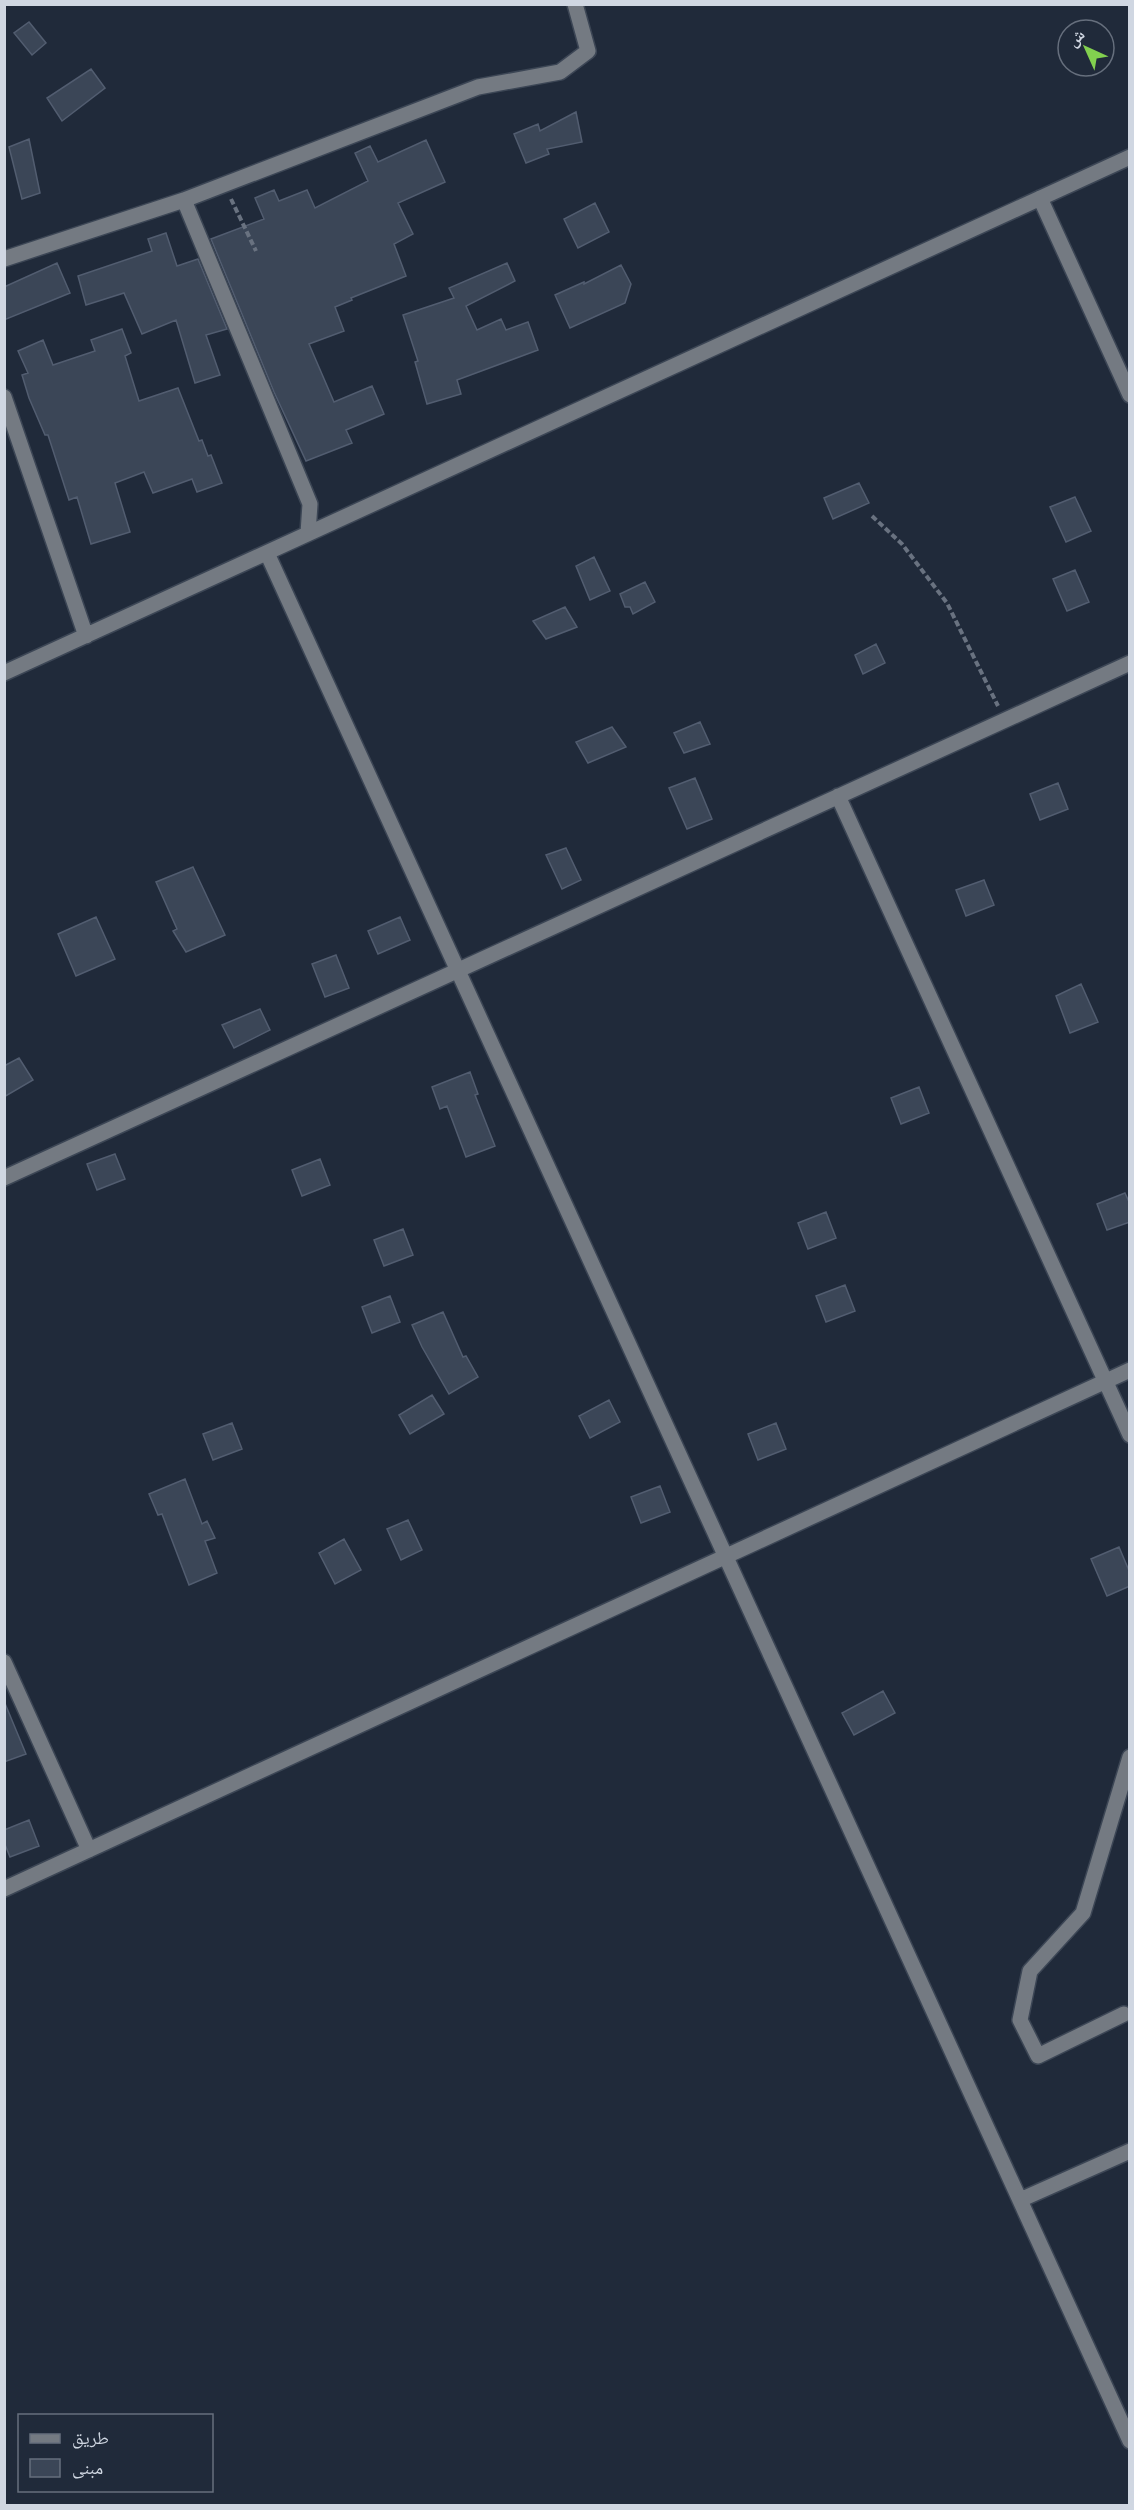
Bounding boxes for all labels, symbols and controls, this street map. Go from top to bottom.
north arrow [1056,18,1116,78]
text: ش [1062,24,1090,52]
legend [18,2414,213,2492]
text: طريق [72,2426,109,2450]
text: مبنى [72,2456,103,2480]

